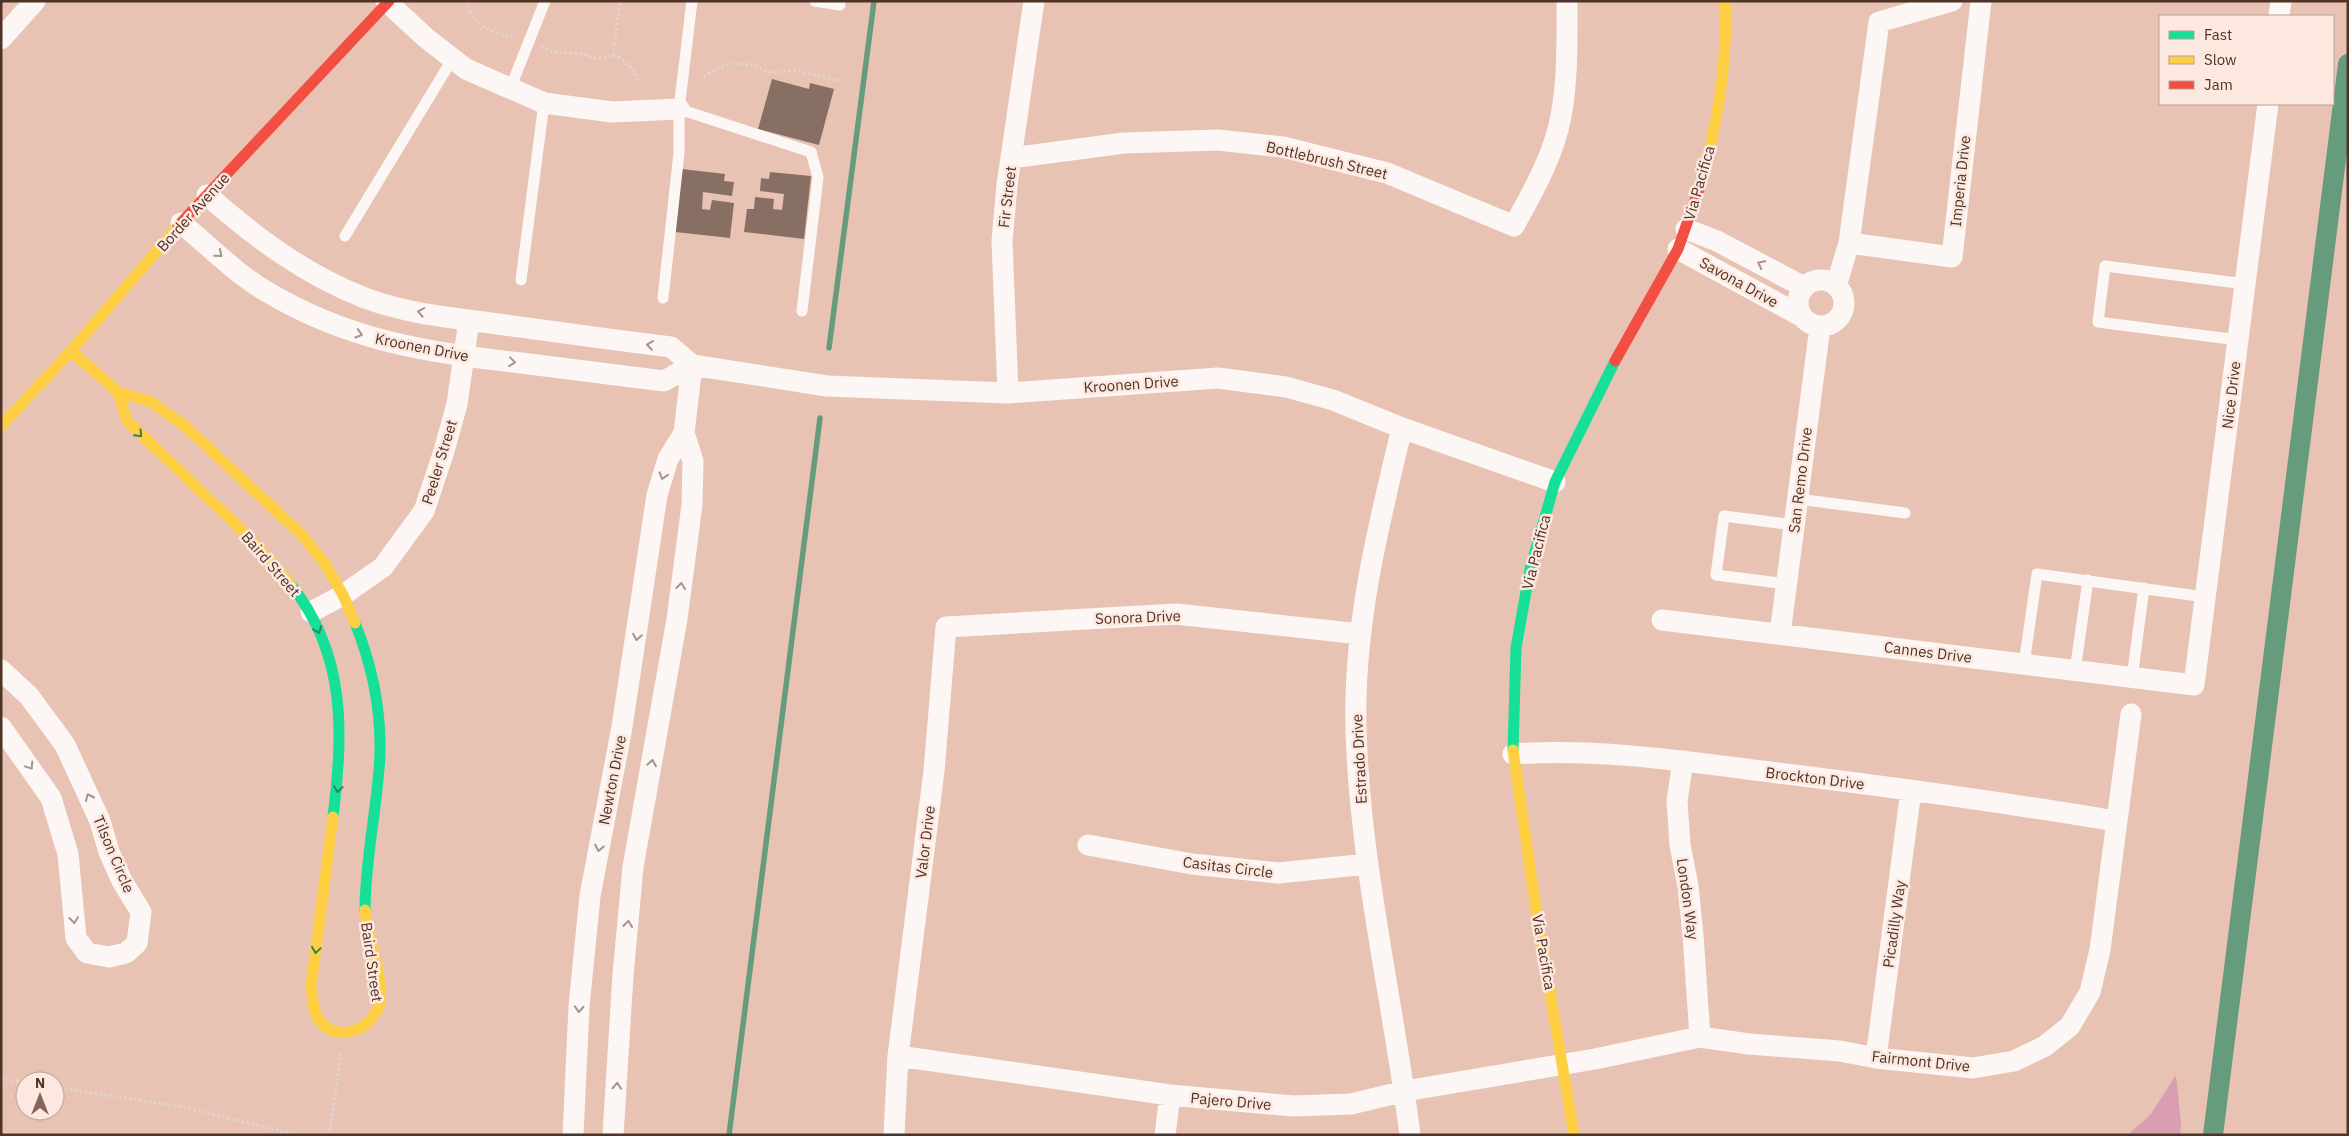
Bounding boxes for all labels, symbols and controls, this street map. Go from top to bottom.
legend [2159,15,2334,105]
text: Fast [2204,25,2232,44]
text: Slow [2204,50,2237,69]
text: Jam [2204,75,2233,94]
street label: Imperia Drive [1946,134,1974,228]
street label: Bottlebrush Street [1264,137,1390,183]
street label: Via Pacifica [1679,143,1719,223]
street label: Fir Street [994,165,1020,229]
street label: Border Avenue [153,169,233,255]
one-way arrow [213,249,222,258]
street label: Savona Drive [1696,253,1782,311]
one-way arrow [1757,260,1766,270]
one-way arrow [416,308,425,318]
one-way arrow [354,328,362,338]
street label: Kroonen Drive [373,329,471,365]
one-way arrow [646,340,654,350]
one-way arrow [508,356,516,367]
street label: Nice Drive [2217,360,2245,430]
street label: Kroonen Drive [1083,371,1179,397]
street label: Peeler Street [417,417,461,507]
street label: San Remo Drive [1784,426,1816,534]
one-way arrow [133,428,142,437]
one-way arrow [658,472,668,480]
street label: Via Pacifica [1517,512,1555,592]
street label: Baird Street [237,527,305,601]
one-way arrow [676,582,686,590]
street label: Sonora Drive [1095,606,1181,628]
one-way arrow [312,625,322,634]
one-way arrow [632,632,642,641]
street label: Cannes Drive [1883,637,1973,667]
street label: Estrado Drive [1347,714,1371,804]
street label: Newton Drive [594,734,630,826]
one-way arrow [646,759,656,768]
one-way arrow [24,761,33,770]
street label: Brockton Drive [1765,763,1865,793]
one-way arrow [333,785,344,793]
one-way arrow [85,793,96,802]
street label: Valor Drive [911,805,939,879]
street label: Tilson Circle [89,812,139,896]
one-way arrow [594,844,605,853]
street label: Casitas Circle [1182,852,1274,882]
street label: London Way [1673,857,1703,941]
street label: Picadilly Way [1878,878,1910,969]
street label: Via Pacifica [1528,913,1560,991]
one-way arrow [68,916,79,924]
one-way arrow [622,920,633,928]
street label: Baird Street [357,921,387,1003]
one-way arrow [311,947,322,955]
one-way arrow [573,1006,584,1014]
street label: Fairmont Drive [1871,1046,1971,1076]
north arrow [15,1071,65,1121]
text: N [35,1074,45,1092]
one-way arrow [612,1082,622,1090]
street label: Pajero Drive [1190,1088,1272,1114]

